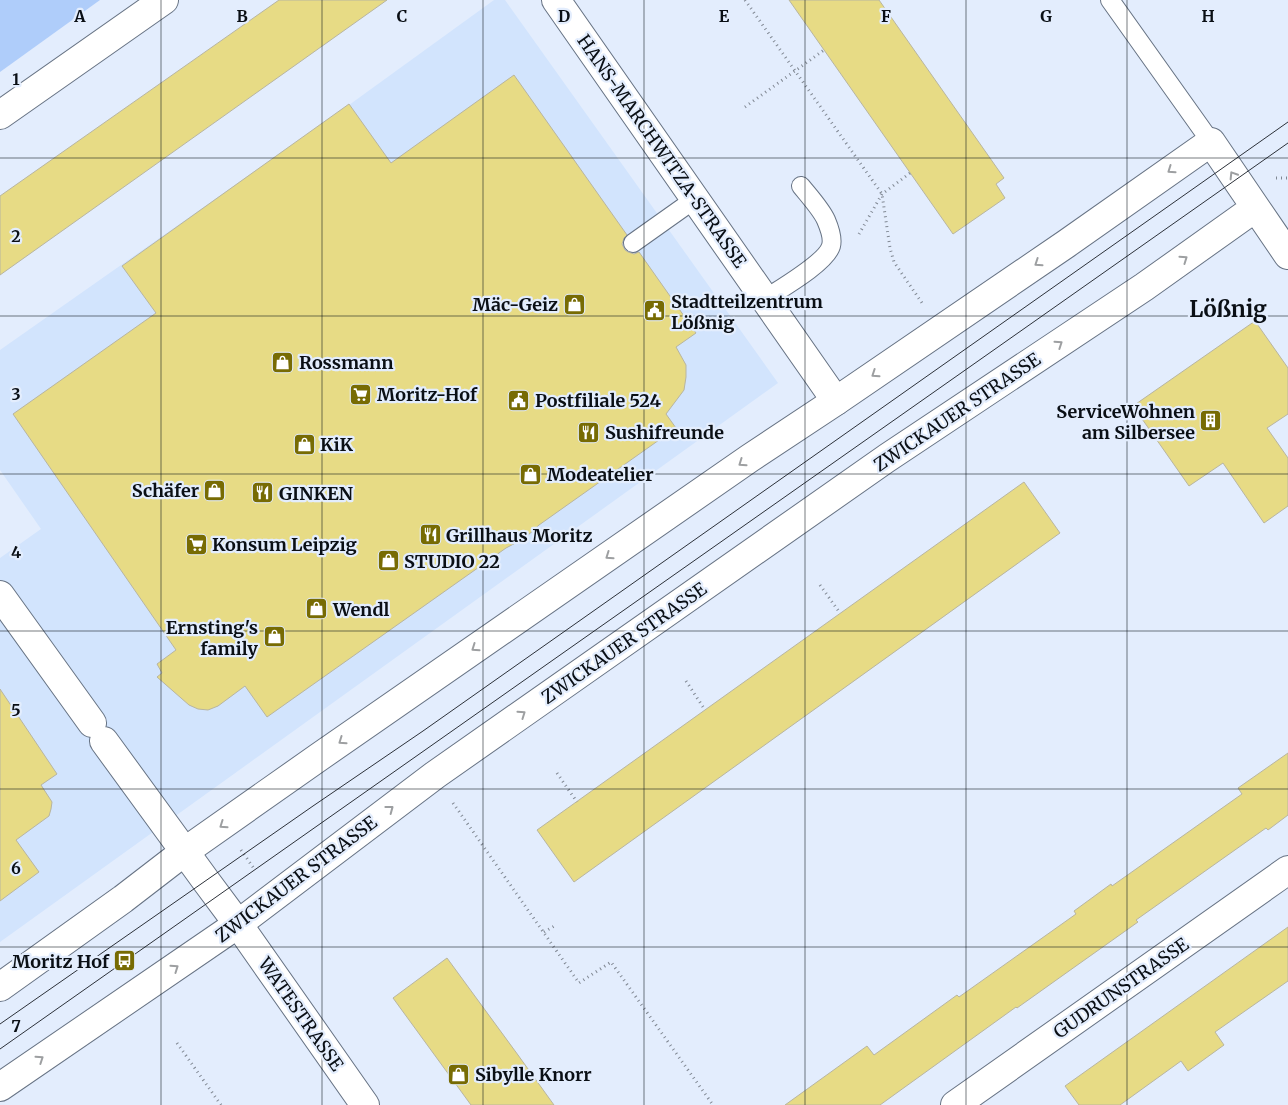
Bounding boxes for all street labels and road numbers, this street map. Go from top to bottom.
street label: HANS-MARCHWITZA-STRASSE [572,30,752,273]
street label: ZWICKAUER STRASSE [869,347,1045,476]
street label: ZWICKAUER STRASSE [537,577,711,709]
street label: ZWICKAUER STRASSE [211,810,382,947]
street label: GUDRUNSTRASSE [1049,932,1193,1043]
street label: WATESTRASSE [253,952,349,1076]

